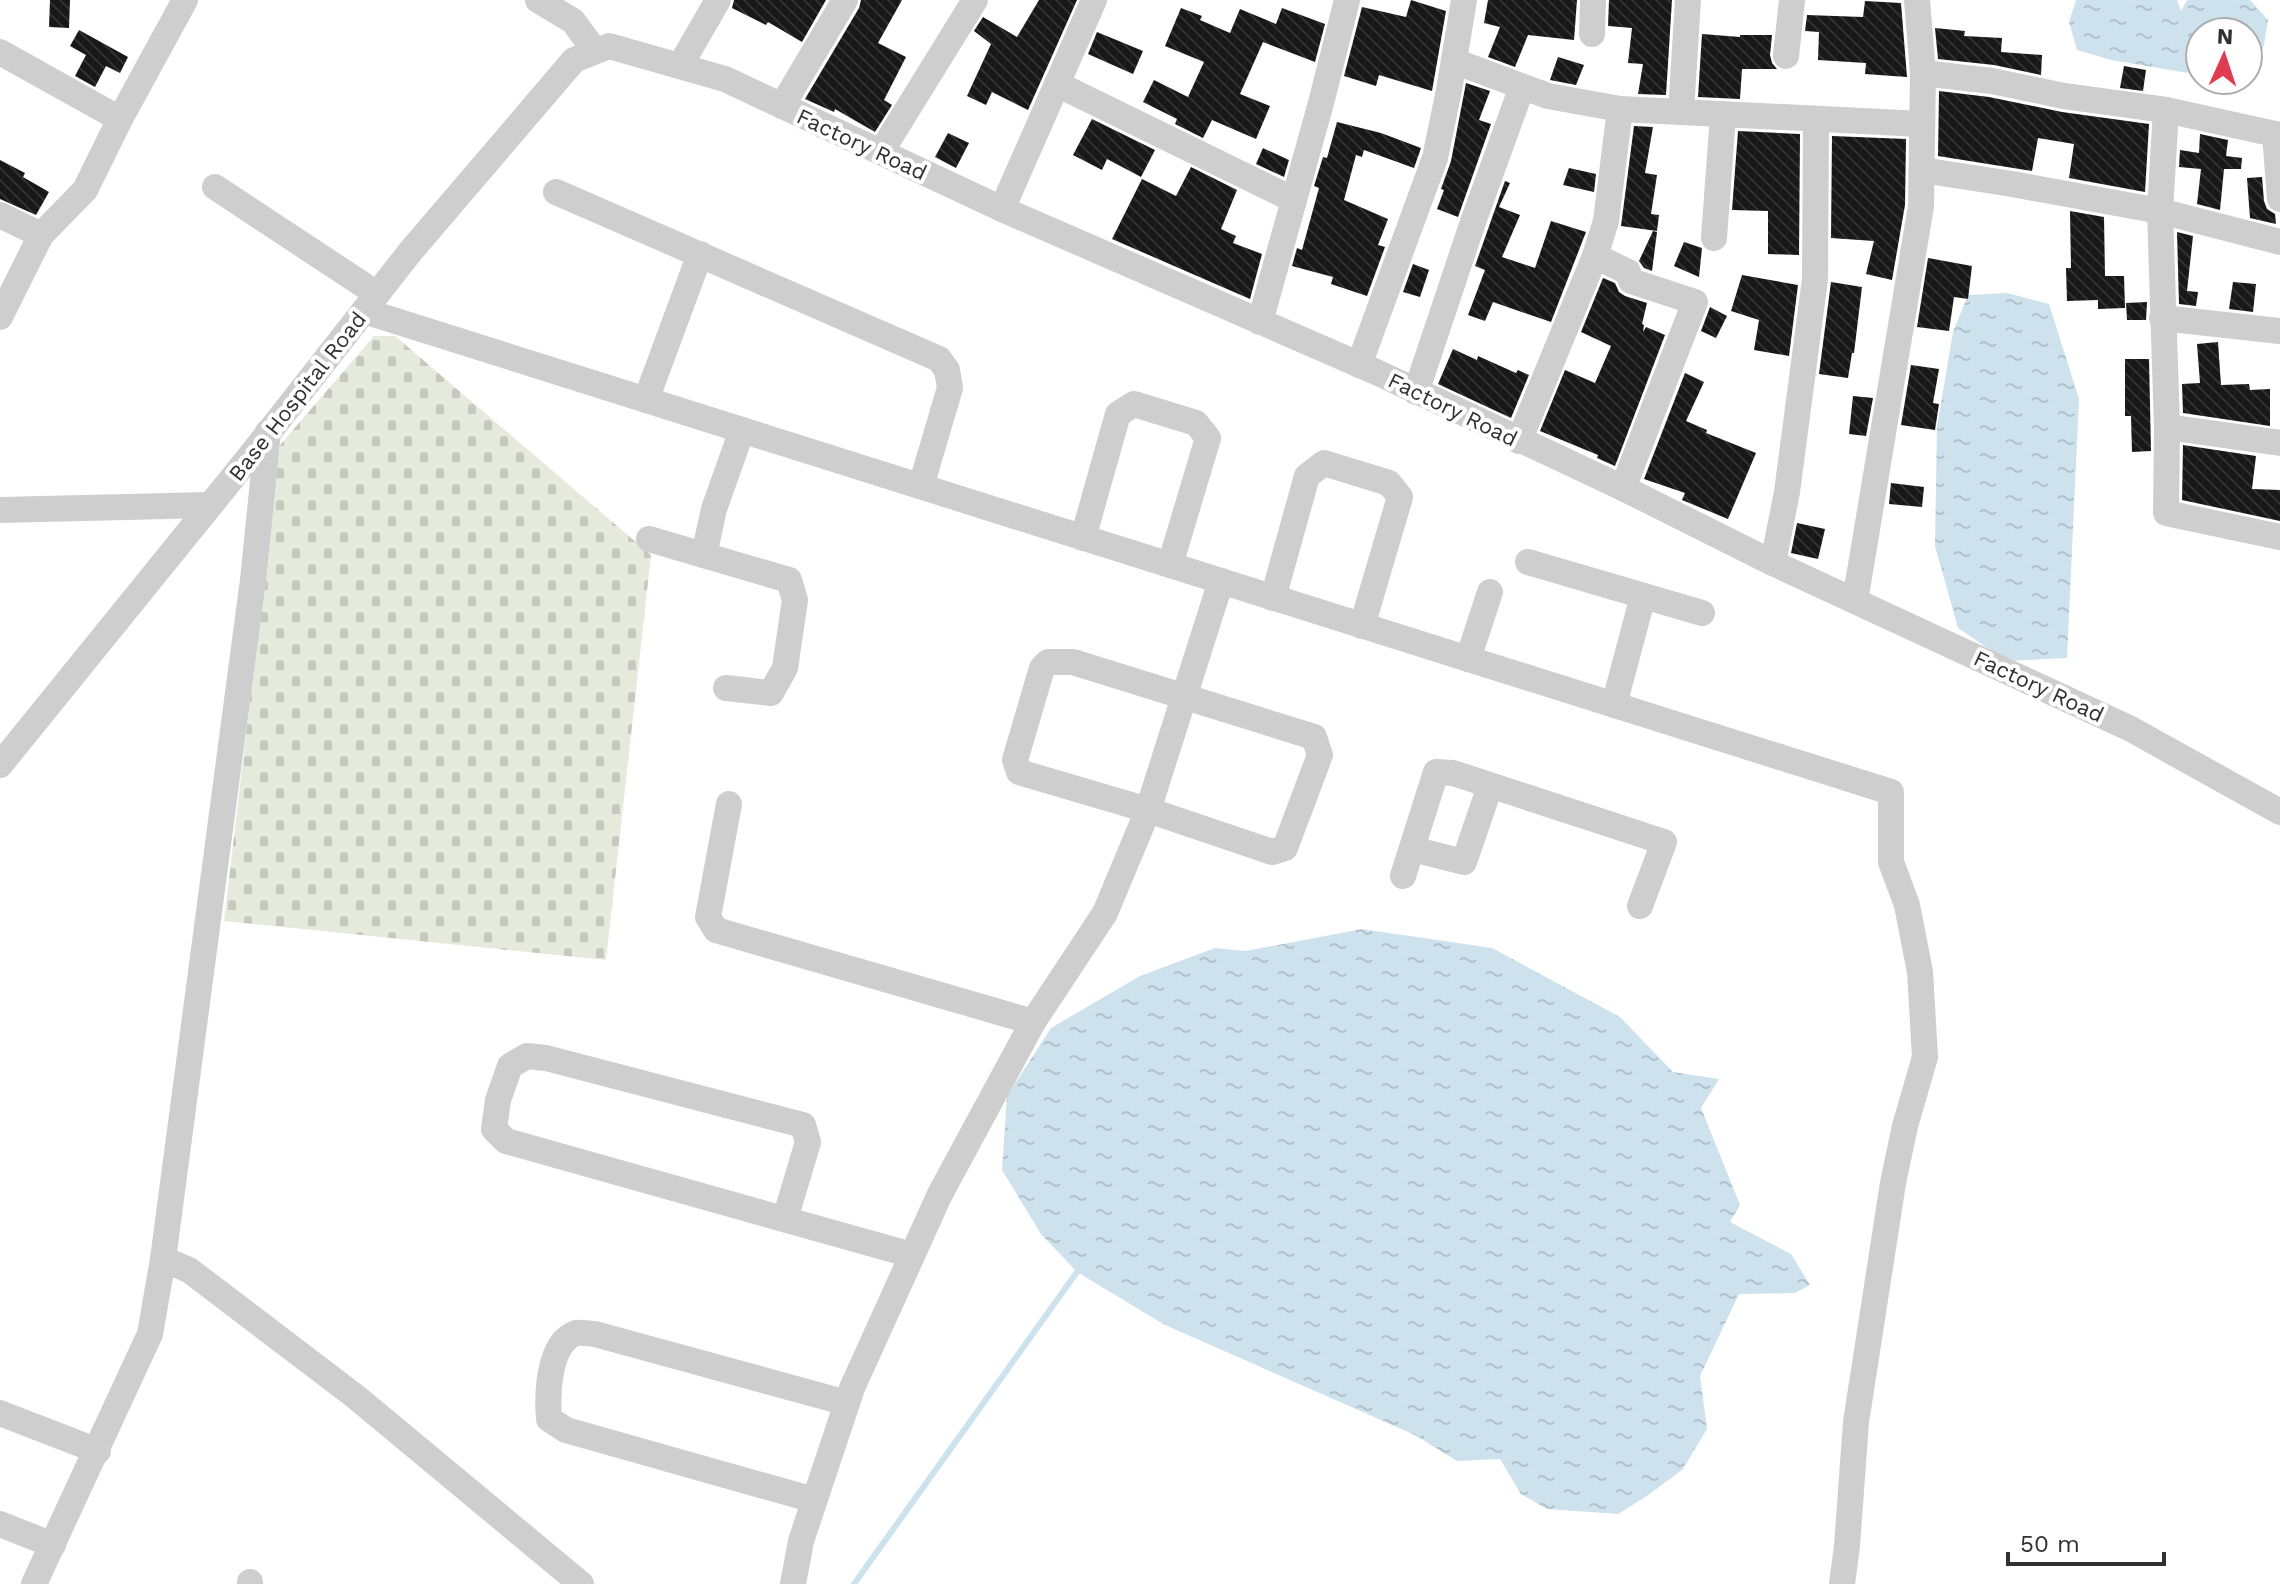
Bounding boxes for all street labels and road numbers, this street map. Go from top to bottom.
street label: Factory Road [793,103,931,185]
street label: Base Hospital Road [224,307,371,486]
street label: Factory Road [1384,367,1521,451]
street label: Factory Road [1970,645,2108,727]

